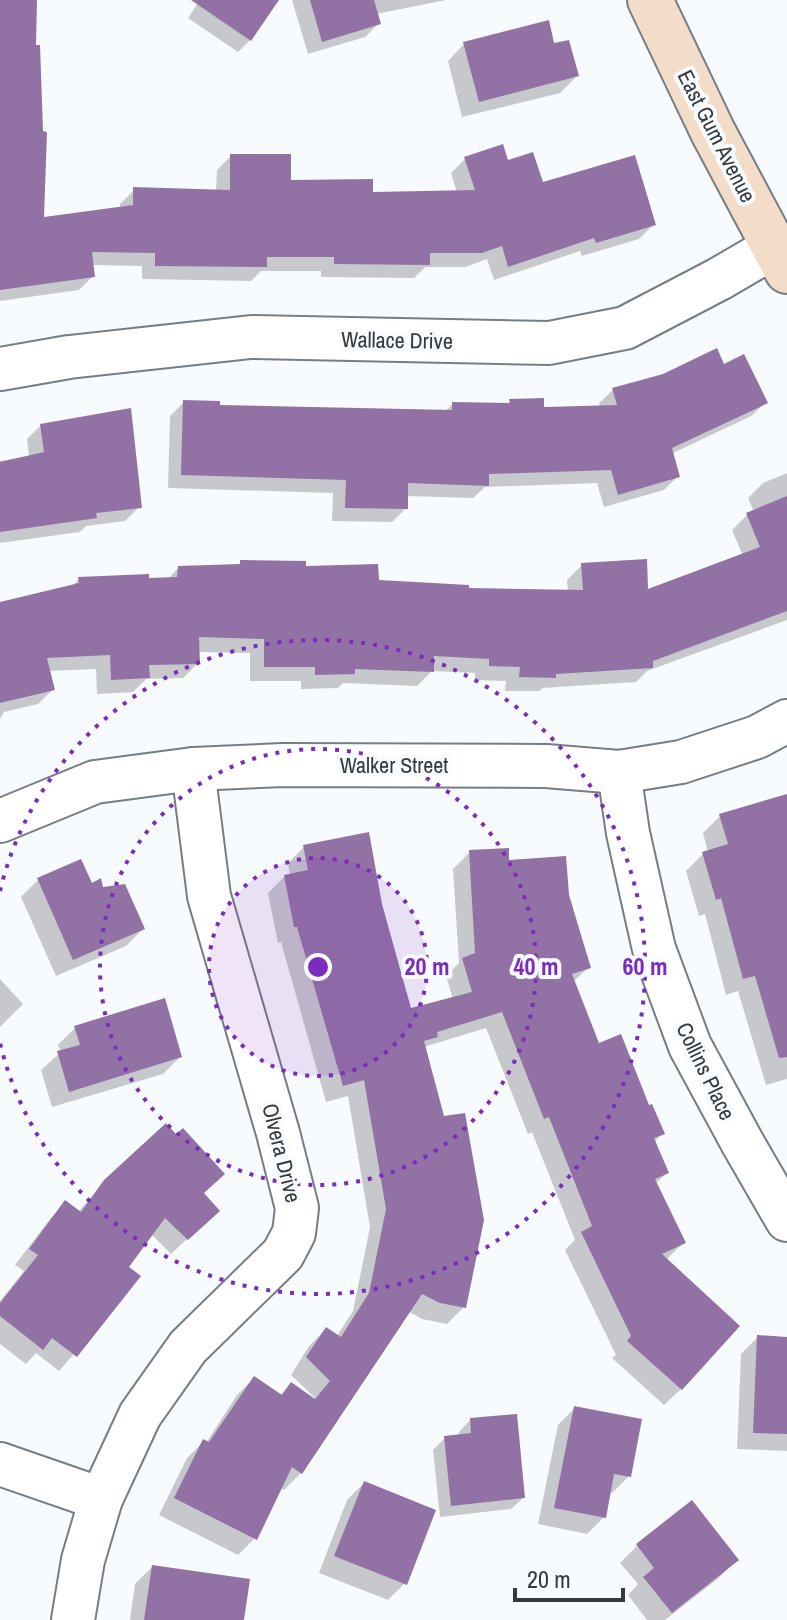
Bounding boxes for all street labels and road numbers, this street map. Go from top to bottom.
street label: East Gum Avenue [671,65,763,207]
street label: Wallace Drive [341,324,453,356]
street label: Walker Street [340,750,448,780]
street label: Collins Place [669,1017,743,1125]
street label: Olvera Drive [255,1100,309,1206]

